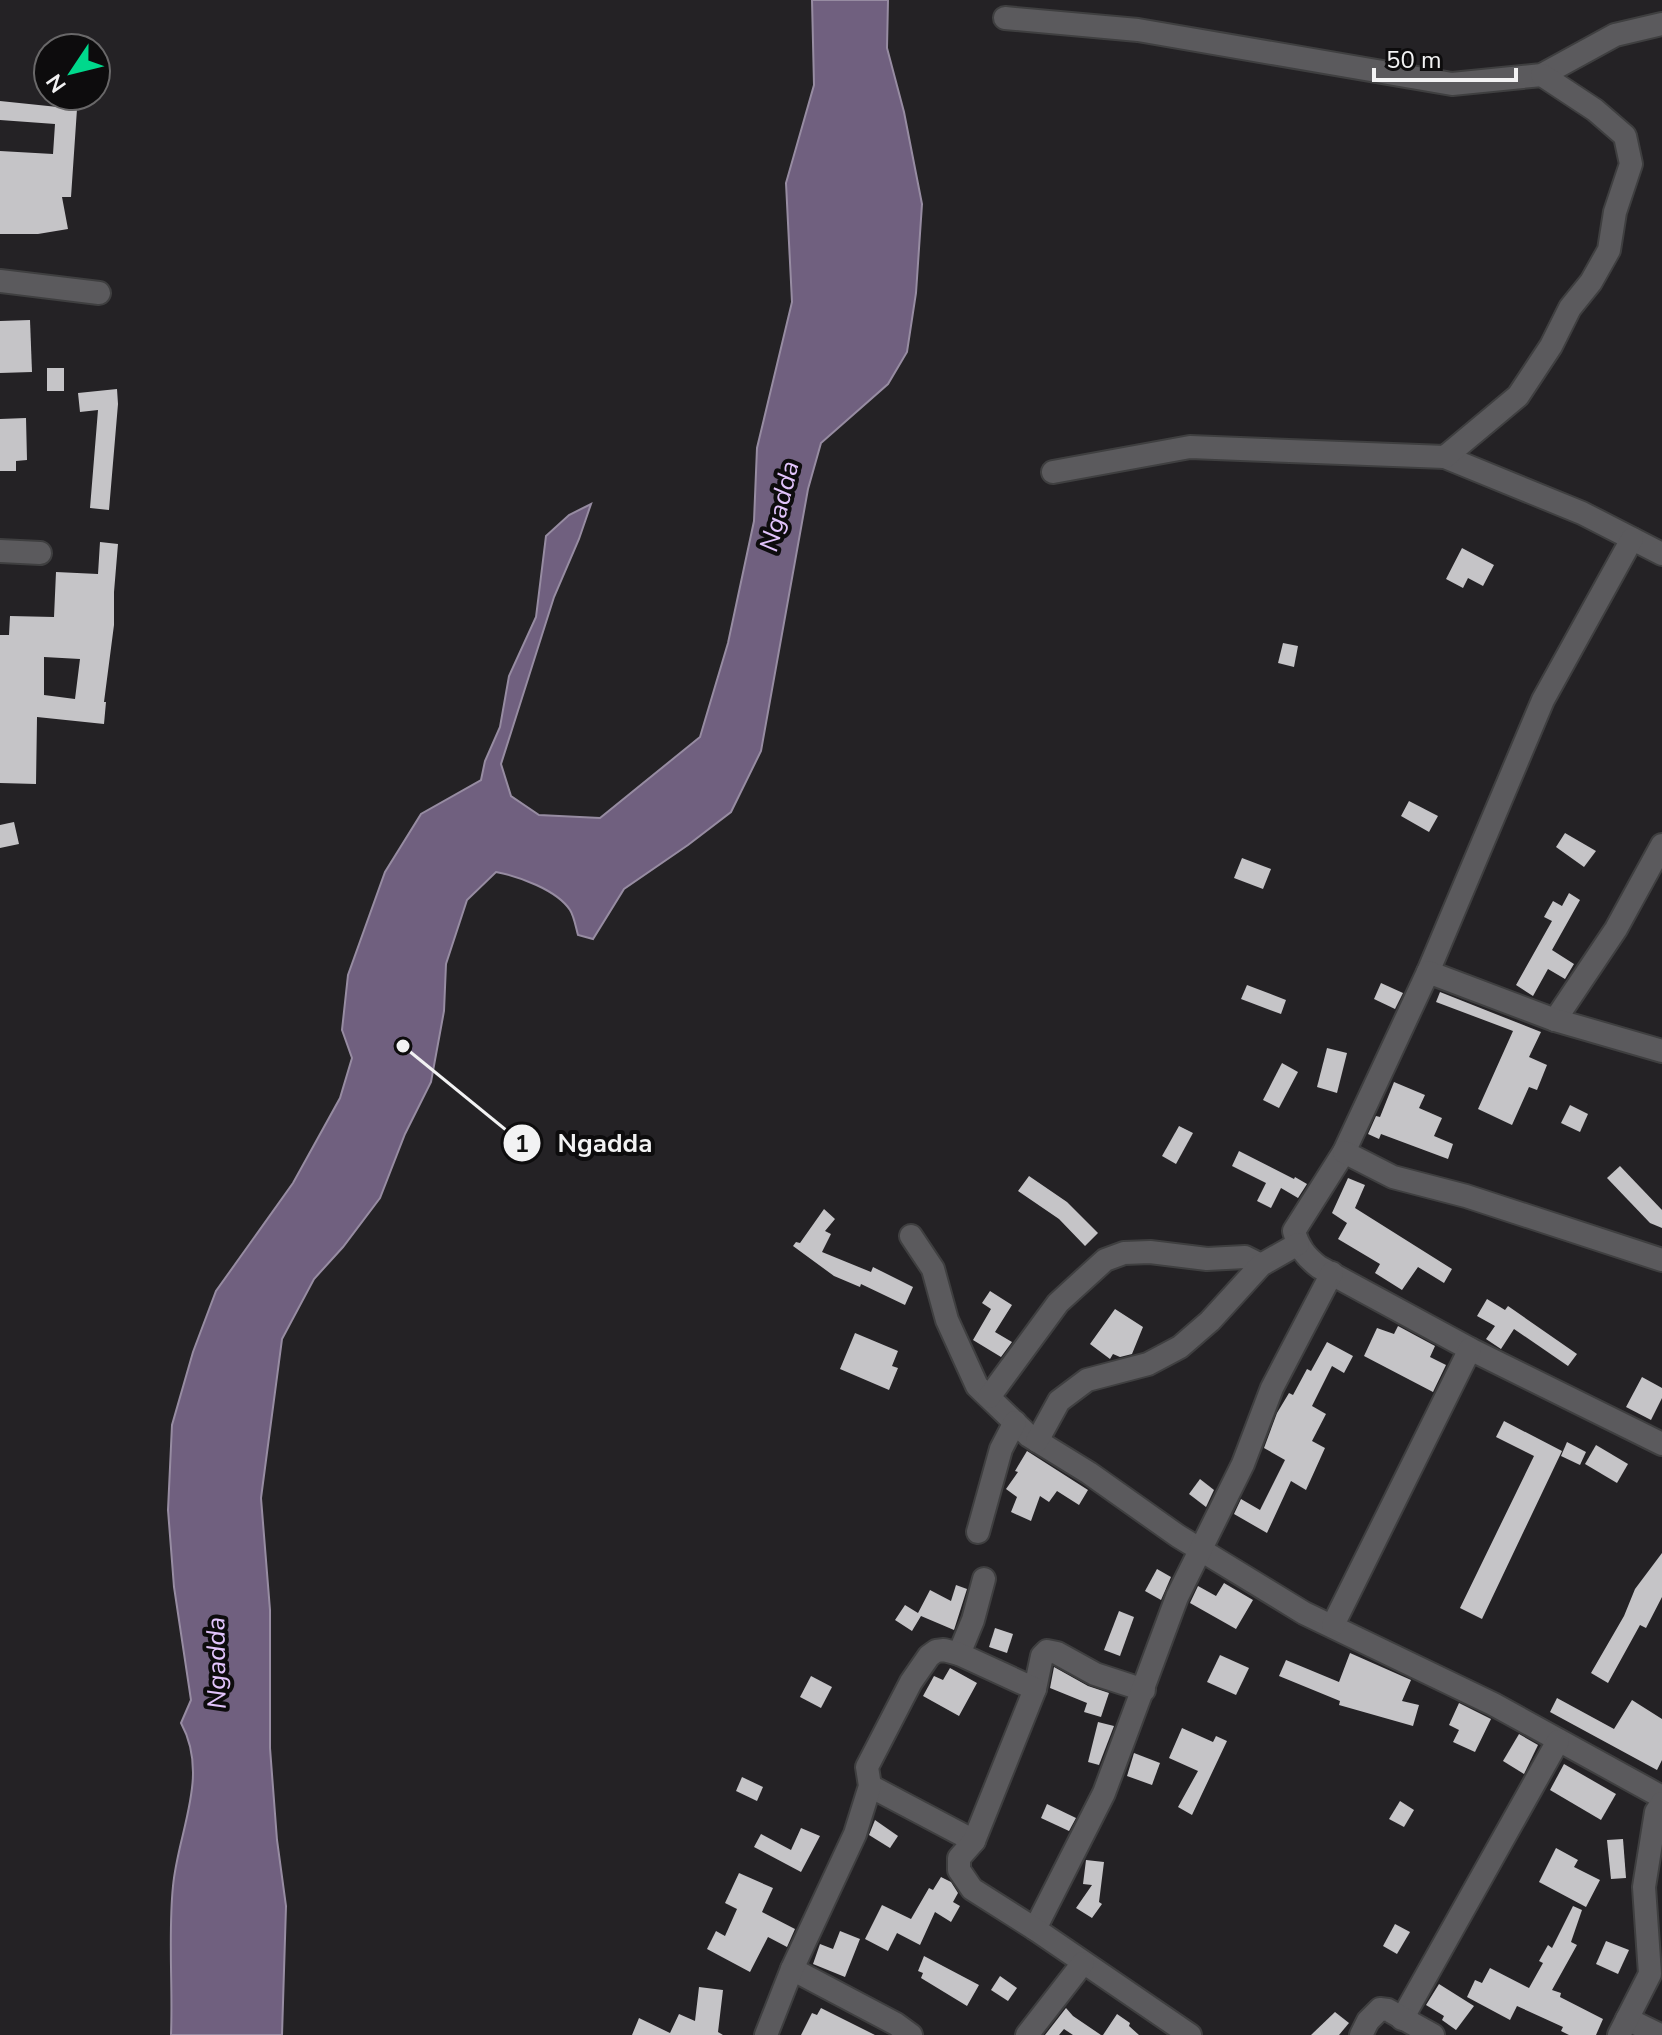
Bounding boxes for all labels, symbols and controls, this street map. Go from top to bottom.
north arrow [32,32,112,112]
scale bar [1374,32,1516,82]
text: 50 m [1386,44,1442,76]
text: N [39,68,73,98]
water label: Ngadda [751,457,808,555]
callout: Ngadda [502,1118,669,1168]
text: Ngadda [558,1126,652,1161]
text: 1 [515,1128,529,1160]
water label: Ngadda [198,1617,235,1709]

